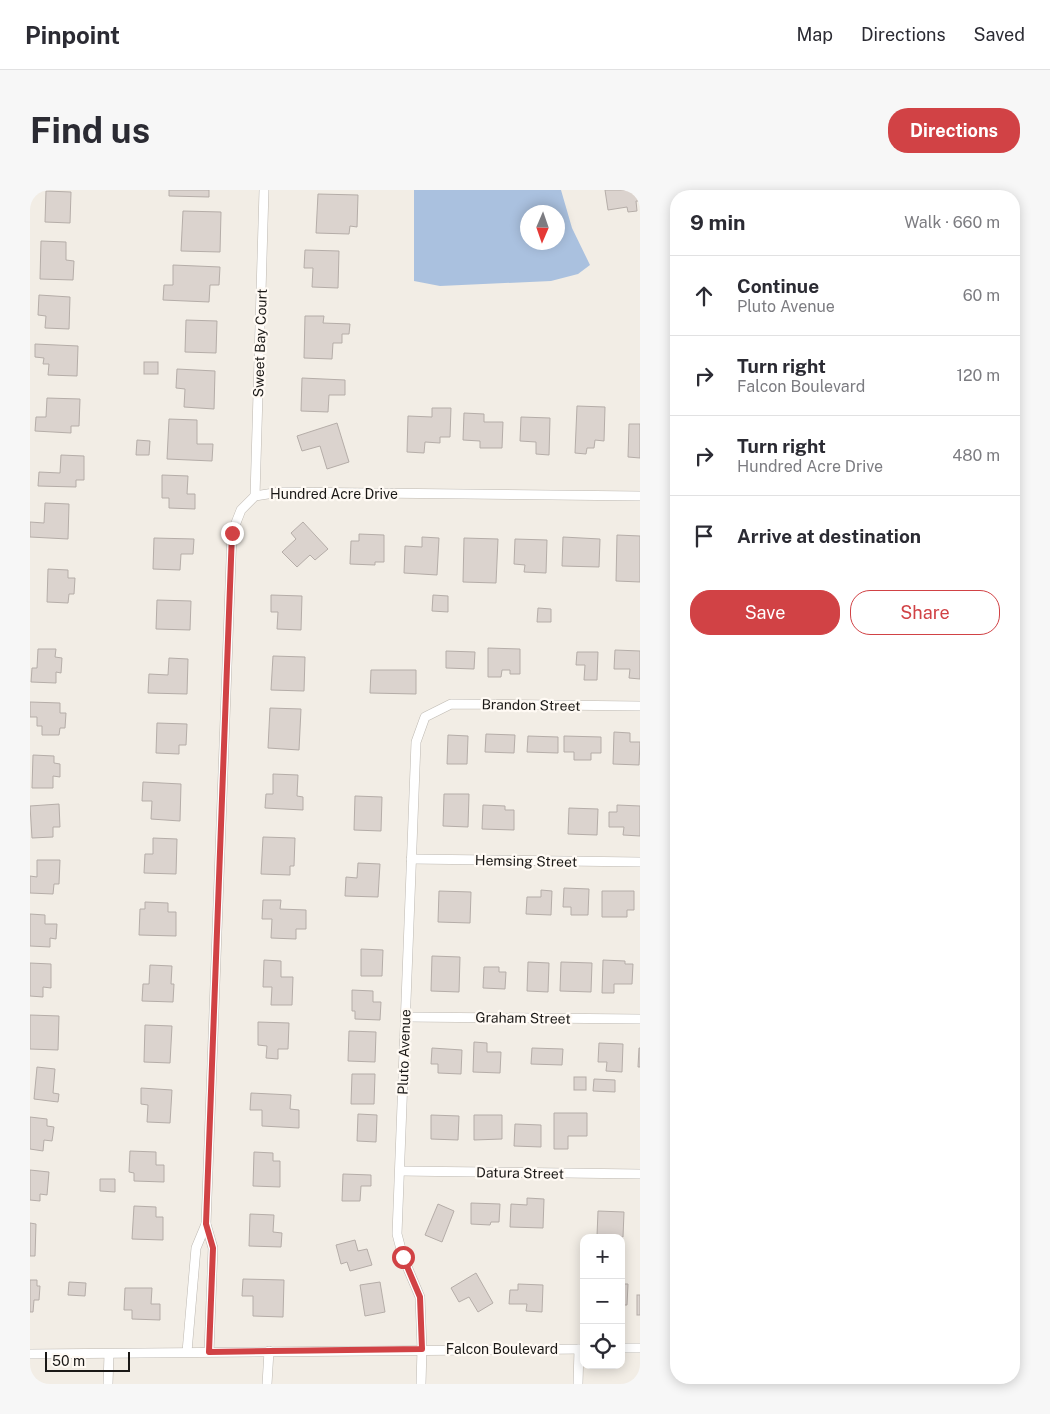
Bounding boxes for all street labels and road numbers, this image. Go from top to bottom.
street label: Sweet Bay Court [250,288,270,398]
street label: Hundred Acre Drive [270,486,398,502]
street label: Brandon Street [481,696,581,714]
street label: Hemsing Street [475,852,577,870]
street label: Pluto Avenue [395,1009,413,1095]
street label: Graham Street [475,1009,571,1027]
street label: Datura Street [476,1164,564,1182]
street label: Falcon Boulevard [446,1341,558,1357]

